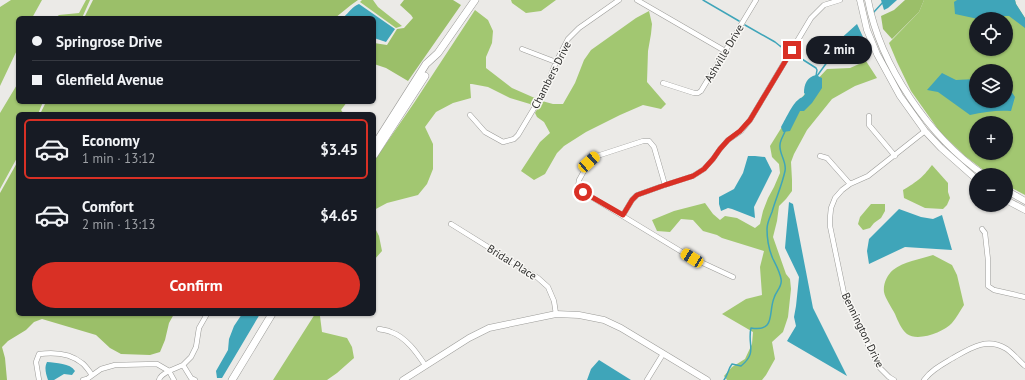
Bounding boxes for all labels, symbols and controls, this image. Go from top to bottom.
map controls [969,12,1013,212]
button: locate [969,12,1013,56]
street label: Ashville Drive [701,21,747,84]
text: Springrose Drive [56,32,162,51]
callout: 2 min [806,36,872,64]
street label: Chambers Drive [528,38,574,111]
route end [783,41,801,59]
text: 2 min [823,41,855,58]
button: layers [969,64,1013,108]
text: Glenfield Avenue [56,70,164,89]
button: + [969,116,1013,160]
icon: car [34,131,70,167]
text: Economy [82,131,140,150]
text: $3.45 [320,140,358,159]
text: 1 min · 13:12 [82,150,155,167]
car [576,150,602,174]
button: − [969,168,1013,212]
route start [574,183,592,201]
icon: car [34,197,70,233]
text: Comfort [82,197,134,216]
text: $4.65 [320,206,358,225]
text: 2 min · 13:13 [82,216,155,233]
street label: Bridal Place [485,241,540,283]
car [679,247,705,269]
button: Confirm [32,262,360,308]
street label: Bennington Drive [839,290,887,370]

